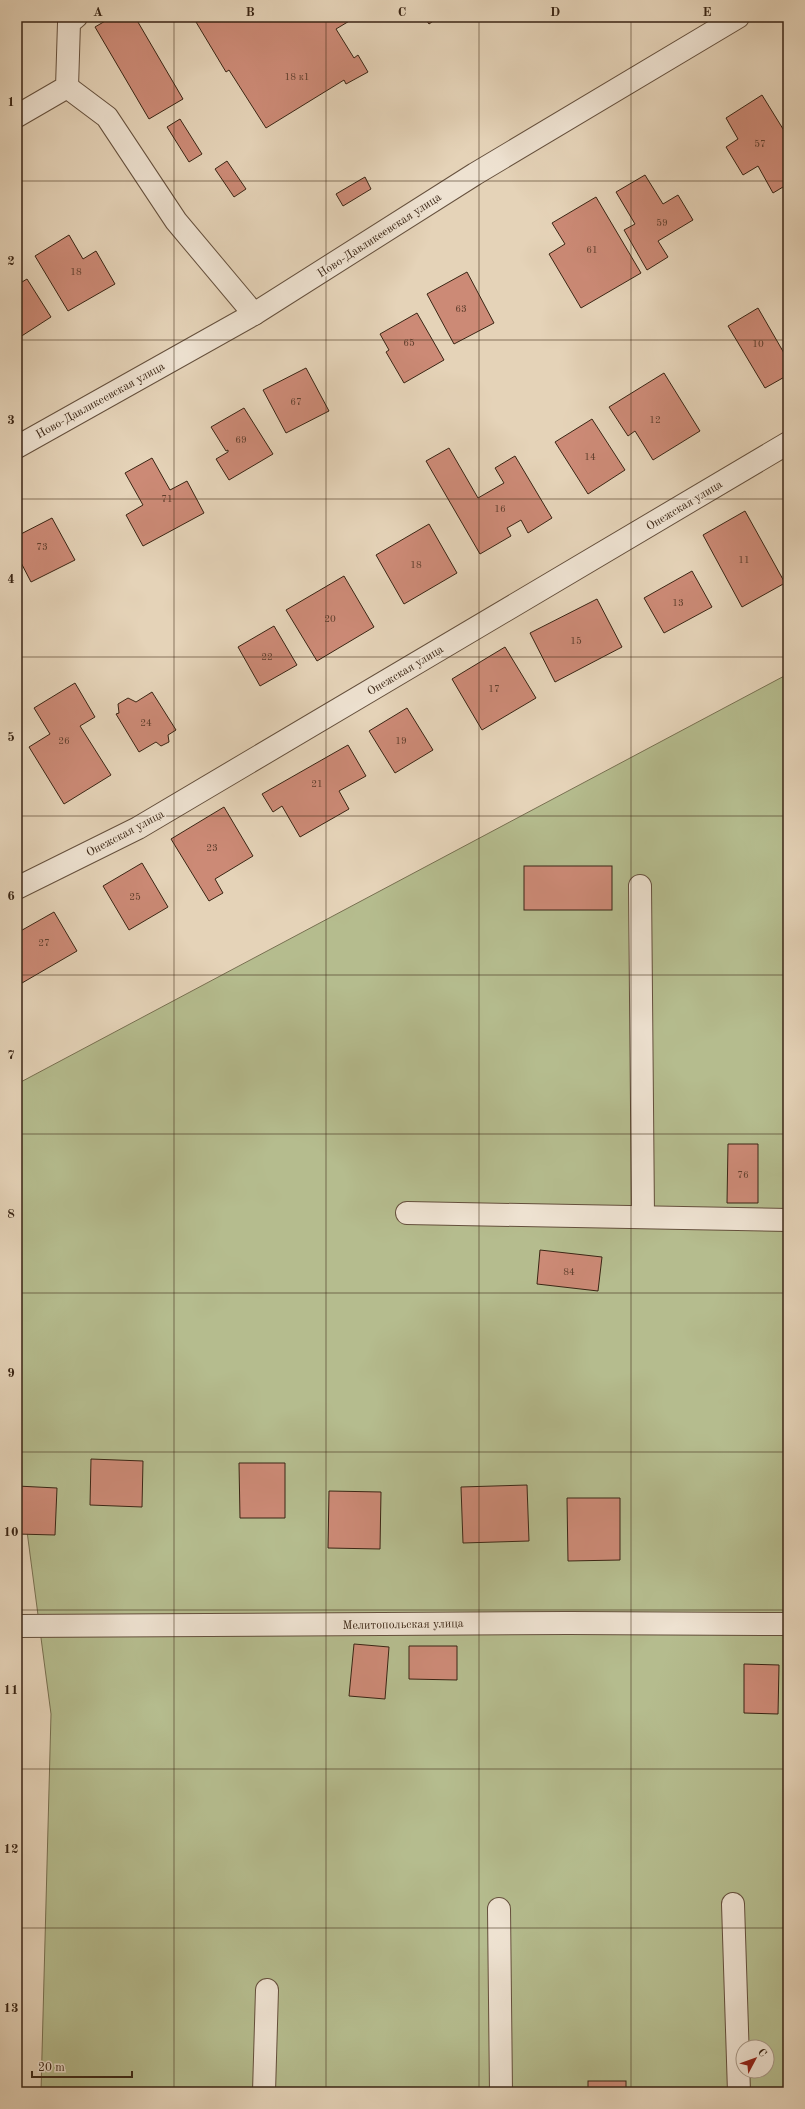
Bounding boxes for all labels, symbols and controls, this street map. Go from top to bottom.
text: A [93,6,103,19]
text: B [245,6,255,19]
text: C [398,6,406,19]
text: D [550,6,560,19]
text: E [703,6,712,19]
house number: 18 к1 [284,72,310,82]
text: 1 [7,96,15,109]
house number: 57 [754,139,766,149]
street label: Ново-Давликеевская улица [315,191,444,280]
house number: 59 [656,218,668,228]
house number: 61 [586,245,598,255]
text: 2 [7,255,15,268]
house number: 18 [70,267,82,277]
house number: 63 [455,304,467,314]
house number: 65 [403,338,415,348]
house number: 10 [752,339,764,349]
street label: Ново-Давликеевская улица [34,360,167,441]
house number: 67 [290,397,302,407]
text: 3 [7,414,15,427]
house number: 12 [649,415,661,425]
house number: 69 [235,435,247,445]
house number: 14 [584,452,596,462]
street label: Онежская улица [644,478,725,533]
house number: 71 [161,494,173,504]
house number: 16 [494,504,506,514]
house number: 73 [36,542,48,552]
house number: 11 [738,555,750,565]
house number: 18 [410,560,422,570]
text: 4 [7,573,15,586]
house number: 13 [672,598,684,608]
house number: 20 [324,614,336,624]
house number: 15 [570,636,582,646]
street label: Онежская улица [365,643,446,698]
house number: 22 [261,652,273,662]
house number: 17 [488,684,500,694]
house number: 24 [140,718,152,728]
text: 5 [7,731,15,744]
house number: 26 [58,736,70,746]
house number: 19 [395,736,407,746]
house number: 21 [311,779,323,789]
street label: Онежская улица [84,808,167,860]
house number: 23 [206,843,218,853]
text: 6 [7,890,15,903]
house number: 25 [129,892,141,902]
house number: 27 [38,938,50,948]
text: 7 [7,1049,15,1062]
house number: 76 [737,1170,749,1180]
text: 8 [7,1208,15,1221]
house number: 84 [563,1267,575,1277]
text: 9 [7,1367,15,1380]
text: 10 [3,1526,19,1539]
street label: Мелитопольская улица [342,1618,464,1632]
text: 11 [3,1684,19,1697]
text: 12 [3,1843,19,1856]
text: 13 [3,2002,19,2015]
north arrow [735,2039,775,2079]
text: С [755,2047,768,2060]
scale bar [32,2053,132,2079]
text: 20 m [38,2062,65,2074]

